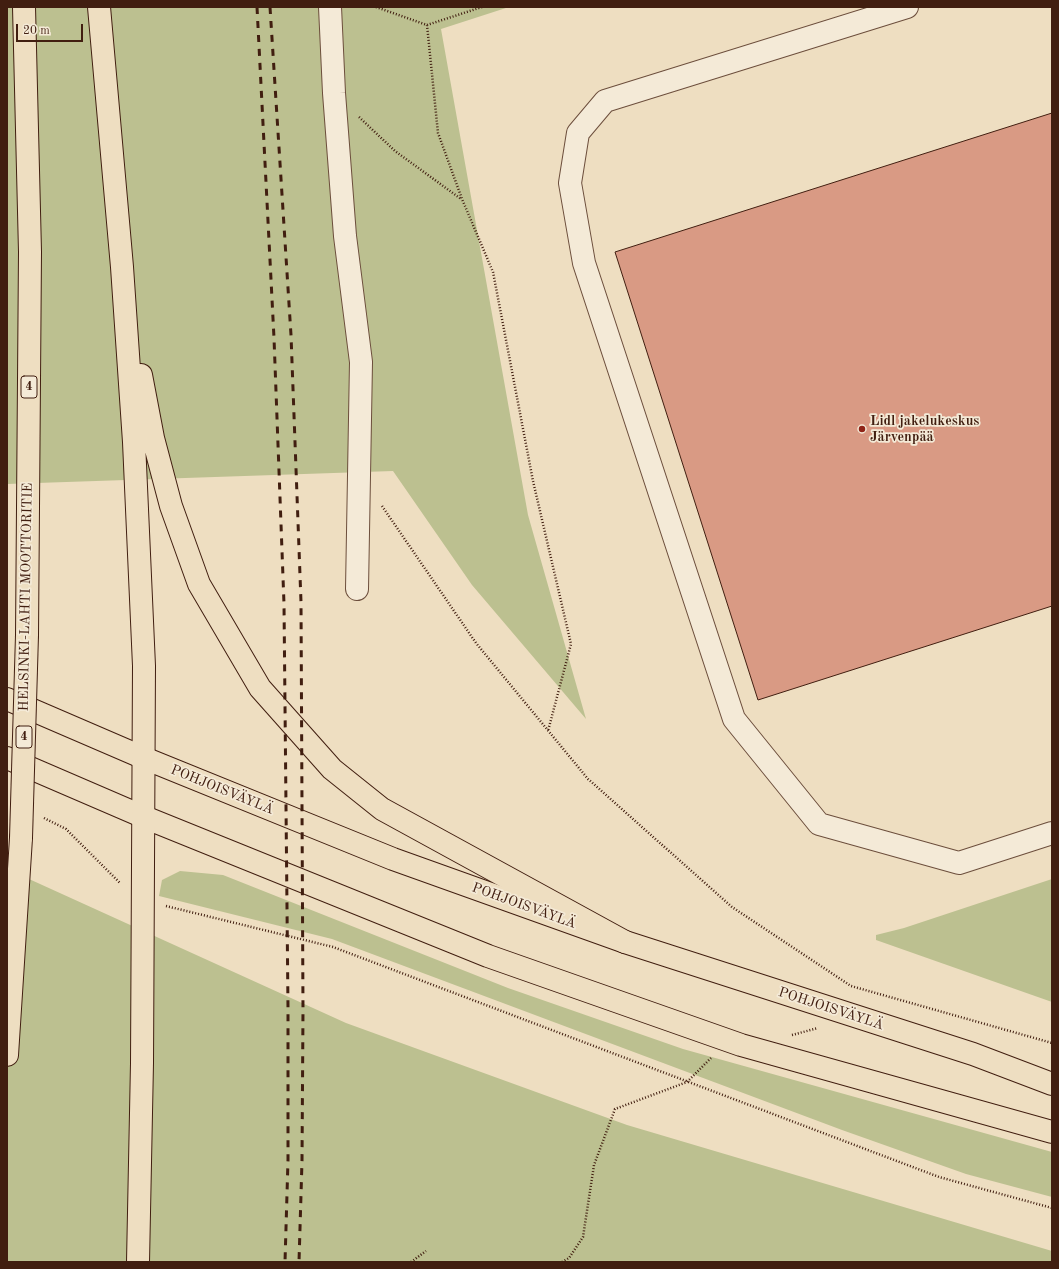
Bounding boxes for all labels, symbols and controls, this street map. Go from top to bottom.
scale bar [18,16,85,42]
text: 20 m [23,25,50,37]
road number: 4 [21,376,37,398]
place label: Lidl jakelukeskus Järvenpää [870,413,979,446]
marker: Lidl jakelukeskus Järvenpää [857,424,867,434]
street label: HELSINKI-LAHTI MOOTTORITIE [16,483,36,711]
road number: 4 [16,726,32,748]
street label: POHJOISVÄYLÄ [168,762,276,818]
street label: POHJOISVÄYLÄ [469,879,579,933]
street label: POHJOISVÄYLÄ [776,984,886,1034]

